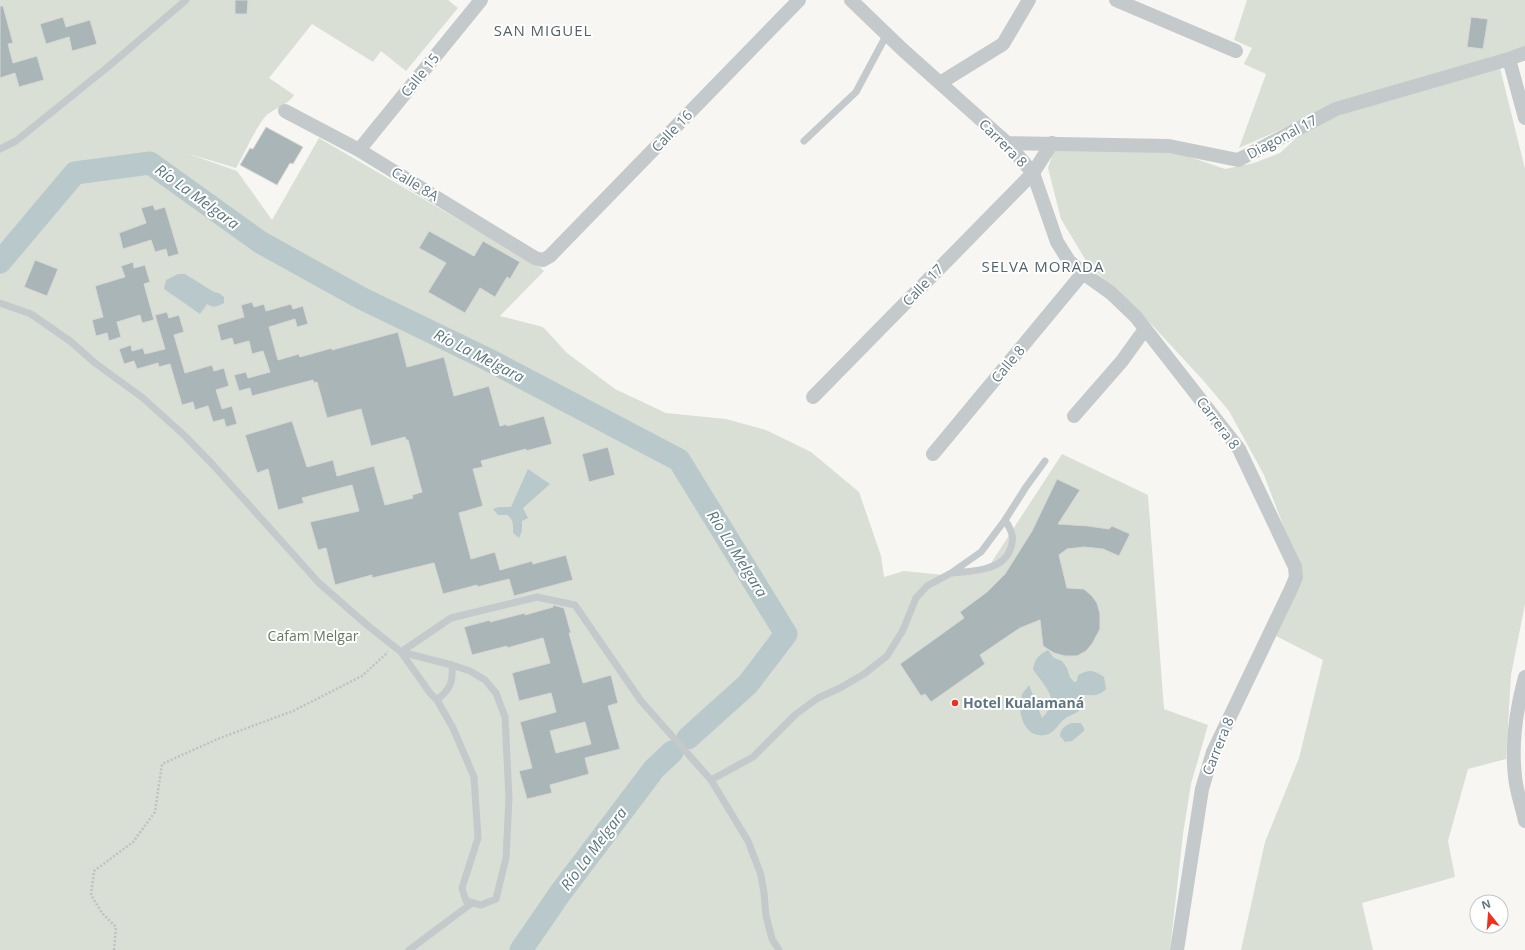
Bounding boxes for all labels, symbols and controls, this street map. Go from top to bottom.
district label: SAN MIGUEL [494,20,592,40]
street label: Calle 15 [396,49,443,101]
street label: Calle 16 [647,106,696,156]
street label: Diagonal 17 [1243,110,1320,163]
street label: Carrera 8 [975,114,1032,171]
water label: Río La Melgara [152,159,244,234]
street label: Calle 8A [388,162,443,205]
district label: SELVA MORADA [982,256,1104,276]
street label: Calle 17 [898,260,947,310]
water label: Río La Melgara [431,324,528,387]
street label: Calle 8 [986,341,1029,386]
street label: Carrera 8 [1192,393,1244,453]
water label: Río La Melgara [703,506,773,601]
park label: Cafam Melgar [268,626,359,645]
place label: Hotel Kualamaná [963,693,1084,712]
marker: Hotel Kualamaná [950,698,960,708]
street label: Carrera 8 [1197,714,1238,778]
water label: Río La Melgara [555,803,631,894]
north arrow [1469,894,1509,934]
text: N [1479,895,1492,912]

